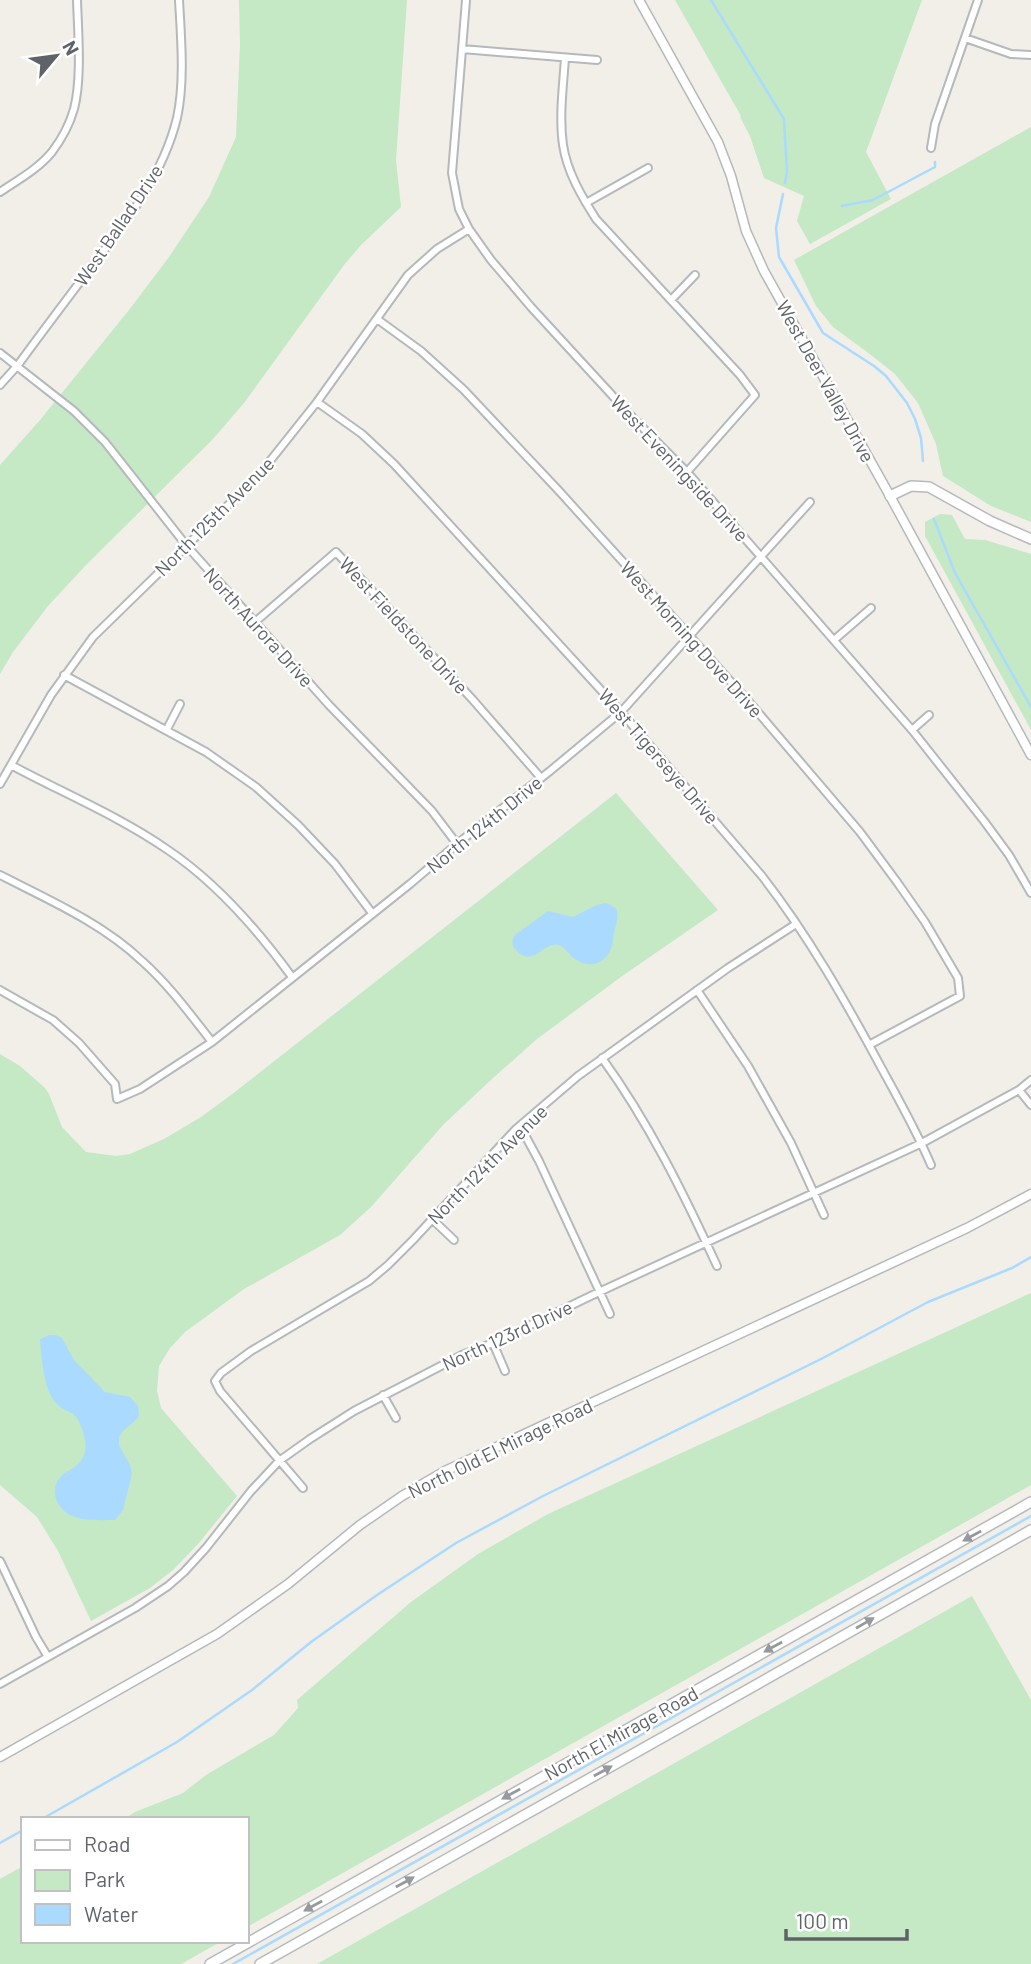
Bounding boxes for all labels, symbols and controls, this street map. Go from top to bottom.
north arrow [21,21,91,91]
text: N [58,36,84,59]
street label: West Ballad Drive [69,160,167,290]
street label: West Deer Valley Drive [772,296,880,466]
street label: West Eveningside Drive [606,390,754,546]
street label: North 125th Avenue [150,452,278,580]
street label: West Fieldstone Drive [335,552,473,698]
street label: West Morning Dove Drive [616,556,768,722]
street label: North Aurora Drive [199,562,319,692]
street label: West Tigerseye Drive [594,684,724,828]
street label: North 124th Drive [422,770,546,878]
street label: North 124th Avenue [422,1099,552,1229]
street label: North 123rd Drive [438,1295,576,1375]
street label: North Old El Mirage Road [404,1393,596,1503]
one-way arrow [962,1530,981,1542]
one-way arrow [856,1617,875,1629]
one-way arrow [764,1641,783,1653]
street label: North El Mirage Road [540,1681,702,1785]
one-way arrow [593,1765,613,1777]
one-way arrow [501,1788,521,1800]
legend [21,1817,248,1943]
text: Road [84,1831,130,1856]
text: Park [84,1866,125,1891]
one-way arrow [395,1876,414,1888]
scale bar [786,1898,907,1942]
one-way arrow [303,1900,322,1912]
text: Water [84,1901,139,1926]
text: 100 m [796,1908,849,1933]

